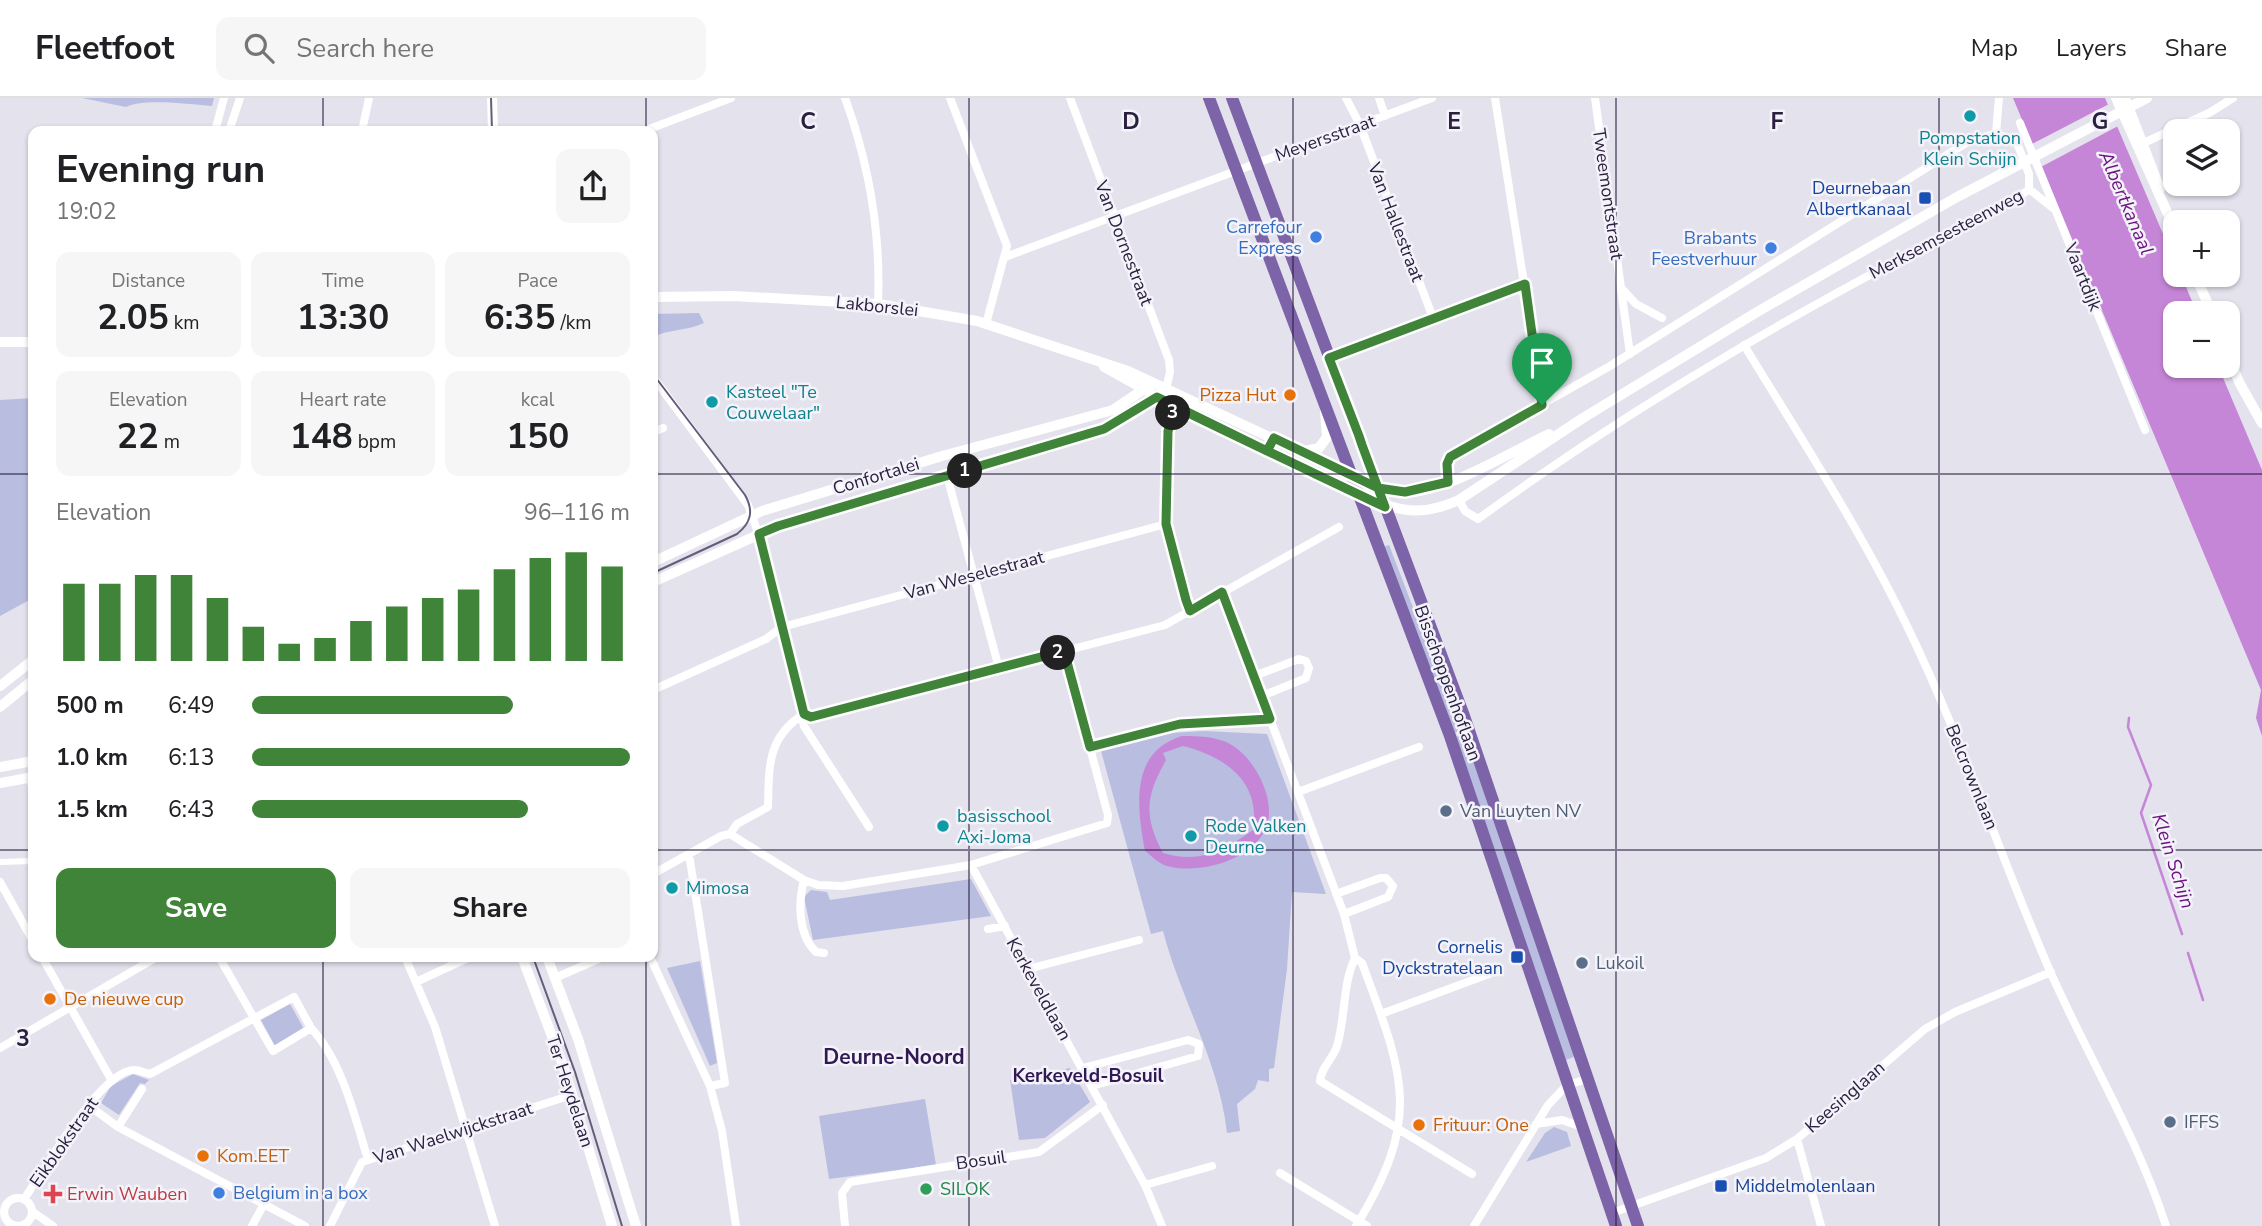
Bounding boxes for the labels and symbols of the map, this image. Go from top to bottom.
text: C [800,106,816,137]
text: D [1122,106,1140,137]
text: E [1447,106,1461,137]
text: F [1771,106,1784,137]
text: G [2092,106,2108,137]
marker: Pompstation Klein Schijn [1962,108,1978,124]
street label: Meyersstraat [1271,109,1379,167]
place label: Pompstation Klein Schijn [1919,126,2021,171]
street label: Tweemontstraat [1587,127,1629,262]
water label: Albertkanaal [2092,146,2160,259]
street label: Van Hallestraat [1362,158,1430,286]
street label: Van Dornestraat [1089,176,1159,310]
place label: Deurnebaan Albertkanaal [1806,176,1912,221]
street label: Merksemsesteenweg [1865,183,2027,285]
marker: Deurnebaan Albertkanaal [1917,190,1933,206]
place label: Carrefour Express [1226,215,1303,260]
place label: Brabants Feestverhuur [1651,226,1758,271]
marker: Carrefour Express [1308,229,1324,245]
street label: Vaartdijk [2058,238,2108,316]
marker: Brabants Feestverhuur [1763,240,1779,256]
street label: Lakborslei [835,290,919,322]
pin [1512,333,1572,405]
place label: Kasteel "Te Couwelaar" [726,380,820,425]
place label: Pizza Hut [1200,383,1277,407]
marker: Pizza Hut [1282,387,1298,403]
marker: Kasteel "Te Couwelaar" [704,394,720,410]
pin: 3 [1156,396,1190,430]
street label: Confortalei [830,451,922,501]
pin: 1 [948,454,982,488]
street label: Van Weselestraat [901,545,1047,605]
street label: Bisschoppenhoflaan [1409,602,1487,764]
pin: 2 [1040,636,1076,670]
street label: Belcrownlaan [1940,721,2004,833]
place label: Van Luyten NV [1459,799,1582,823]
marker: Van Luyten NV [1438,803,1454,819]
place label: basisschool Axi-Joma [957,804,1052,849]
water label: Klein Schijn [2145,810,2201,912]
place label: Rode Valken Deurne [1205,814,1306,859]
marker: basisschool Axi-Joma [935,818,951,834]
marker: Rode Valken Deurne [1183,828,1199,844]
place label: Mimosa [686,876,749,900]
marker: Mimosa [664,880,680,896]
street label: Kerkeveldlaan [1001,933,1077,1045]
place label: Cornelis Dyckstratelaan [1382,935,1503,980]
marker: Cornelis Dyckstratelaan [1509,949,1525,965]
place label: Lukoil [1596,951,1645,975]
marker: Lukoil [1574,955,1590,971]
place label: De nieuwe cup [64,987,184,1011]
marker: De nieuwe cup [42,991,58,1007]
text: 3 [16,1023,30,1054]
street label: Ter Heydelaan [540,1032,600,1150]
district label: Deurne-Noord [823,1043,965,1071]
street label: Keesinglaan [1800,1056,1890,1138]
district label: Kerkeveld-Bosuil [1012,1063,1164,1089]
street label: Eikblokstraat [24,1092,104,1192]
street label: Van Waelwijckstraat [369,1096,536,1170]
place label: IFFS [2184,1110,2219,1134]
place label: Frituur: One [1433,1113,1529,1137]
marker: IFFS [2162,1114,2178,1130]
marker: Frituur: One [1411,1117,1427,1133]
place label: Kom.EET [217,1144,289,1168]
street label: Bosuil [954,1145,1008,1175]
marker: Kom.EET [195,1148,211,1164]
place label: Middelmolenlaan [1735,1174,1876,1198]
place label: SILOK [940,1177,991,1201]
marker: Middelmolenlaan [1713,1178,1729,1194]
place label: Belgium in a box [233,1181,368,1205]
marker: SILOK [918,1181,934,1197]
place label: Erwin Wauben [67,1182,187,1206]
marker: Belgium in a box [211,1185,227,1201]
marker: Erwin Wauben [45,1186,61,1202]

